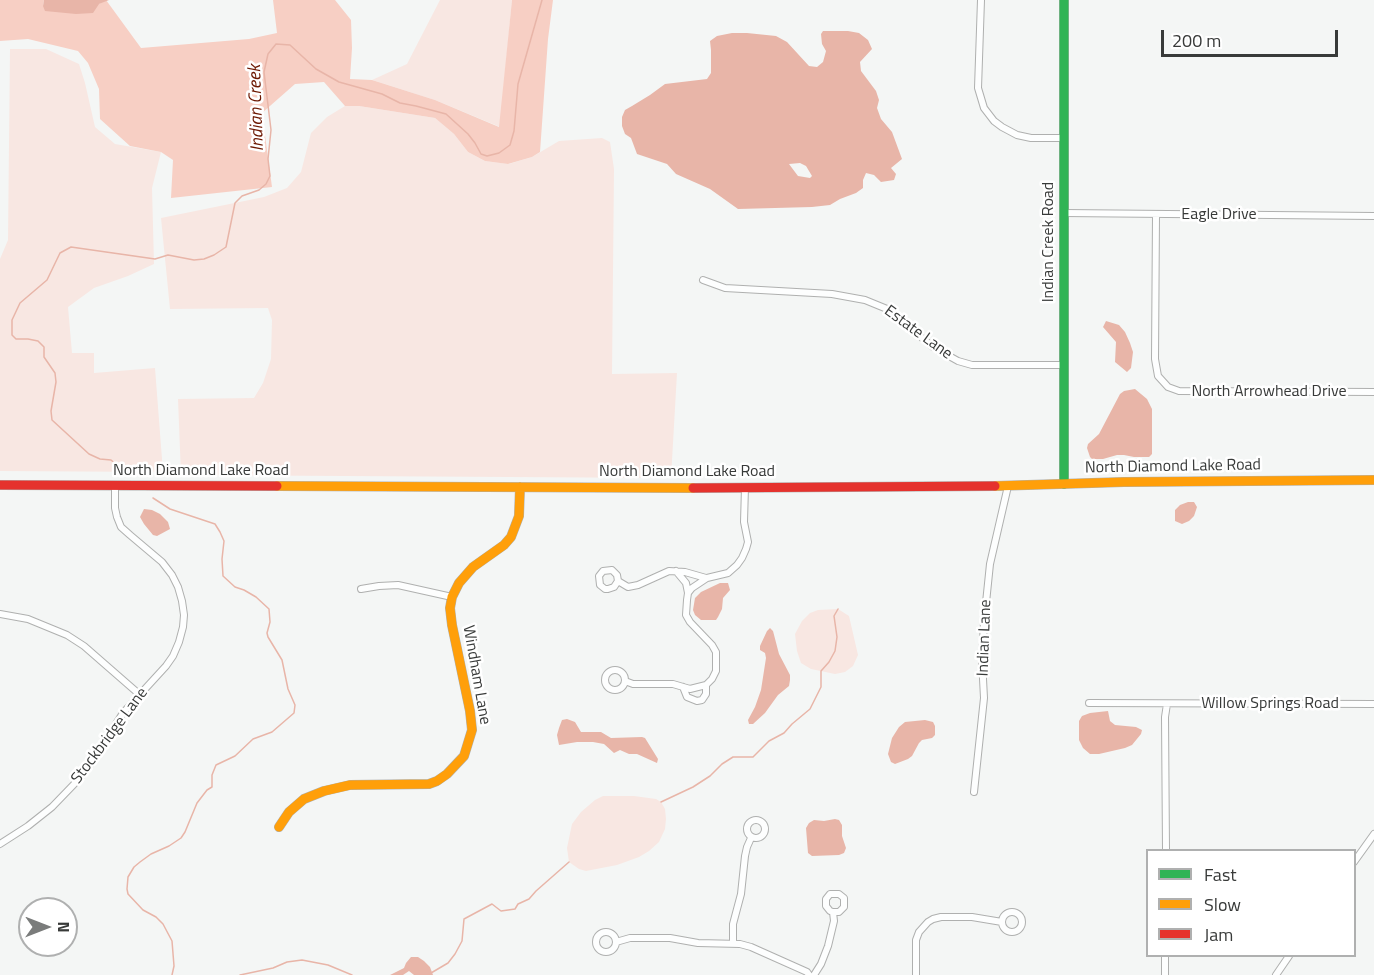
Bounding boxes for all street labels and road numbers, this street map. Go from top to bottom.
street label: Indian Creek Road [1039,182,1059,302]
street label: Eagle Drive [1181,205,1257,225]
street label: Estate Lane [880,302,956,364]
street label: North Arrowhead Drive [1191,382,1347,402]
street label: North Diamond Lake Road [1085,456,1261,478]
street label: North Diamond Lake Road [113,461,289,481]
street label: North Diamond Lake Road [599,462,775,482]
street label: Indian Lane [974,599,996,677]
street label: Windham Lane [458,624,494,726]
street label: Stockbridge Lane [68,684,152,788]
street label: Willow Springs Road [1201,694,1339,714]

